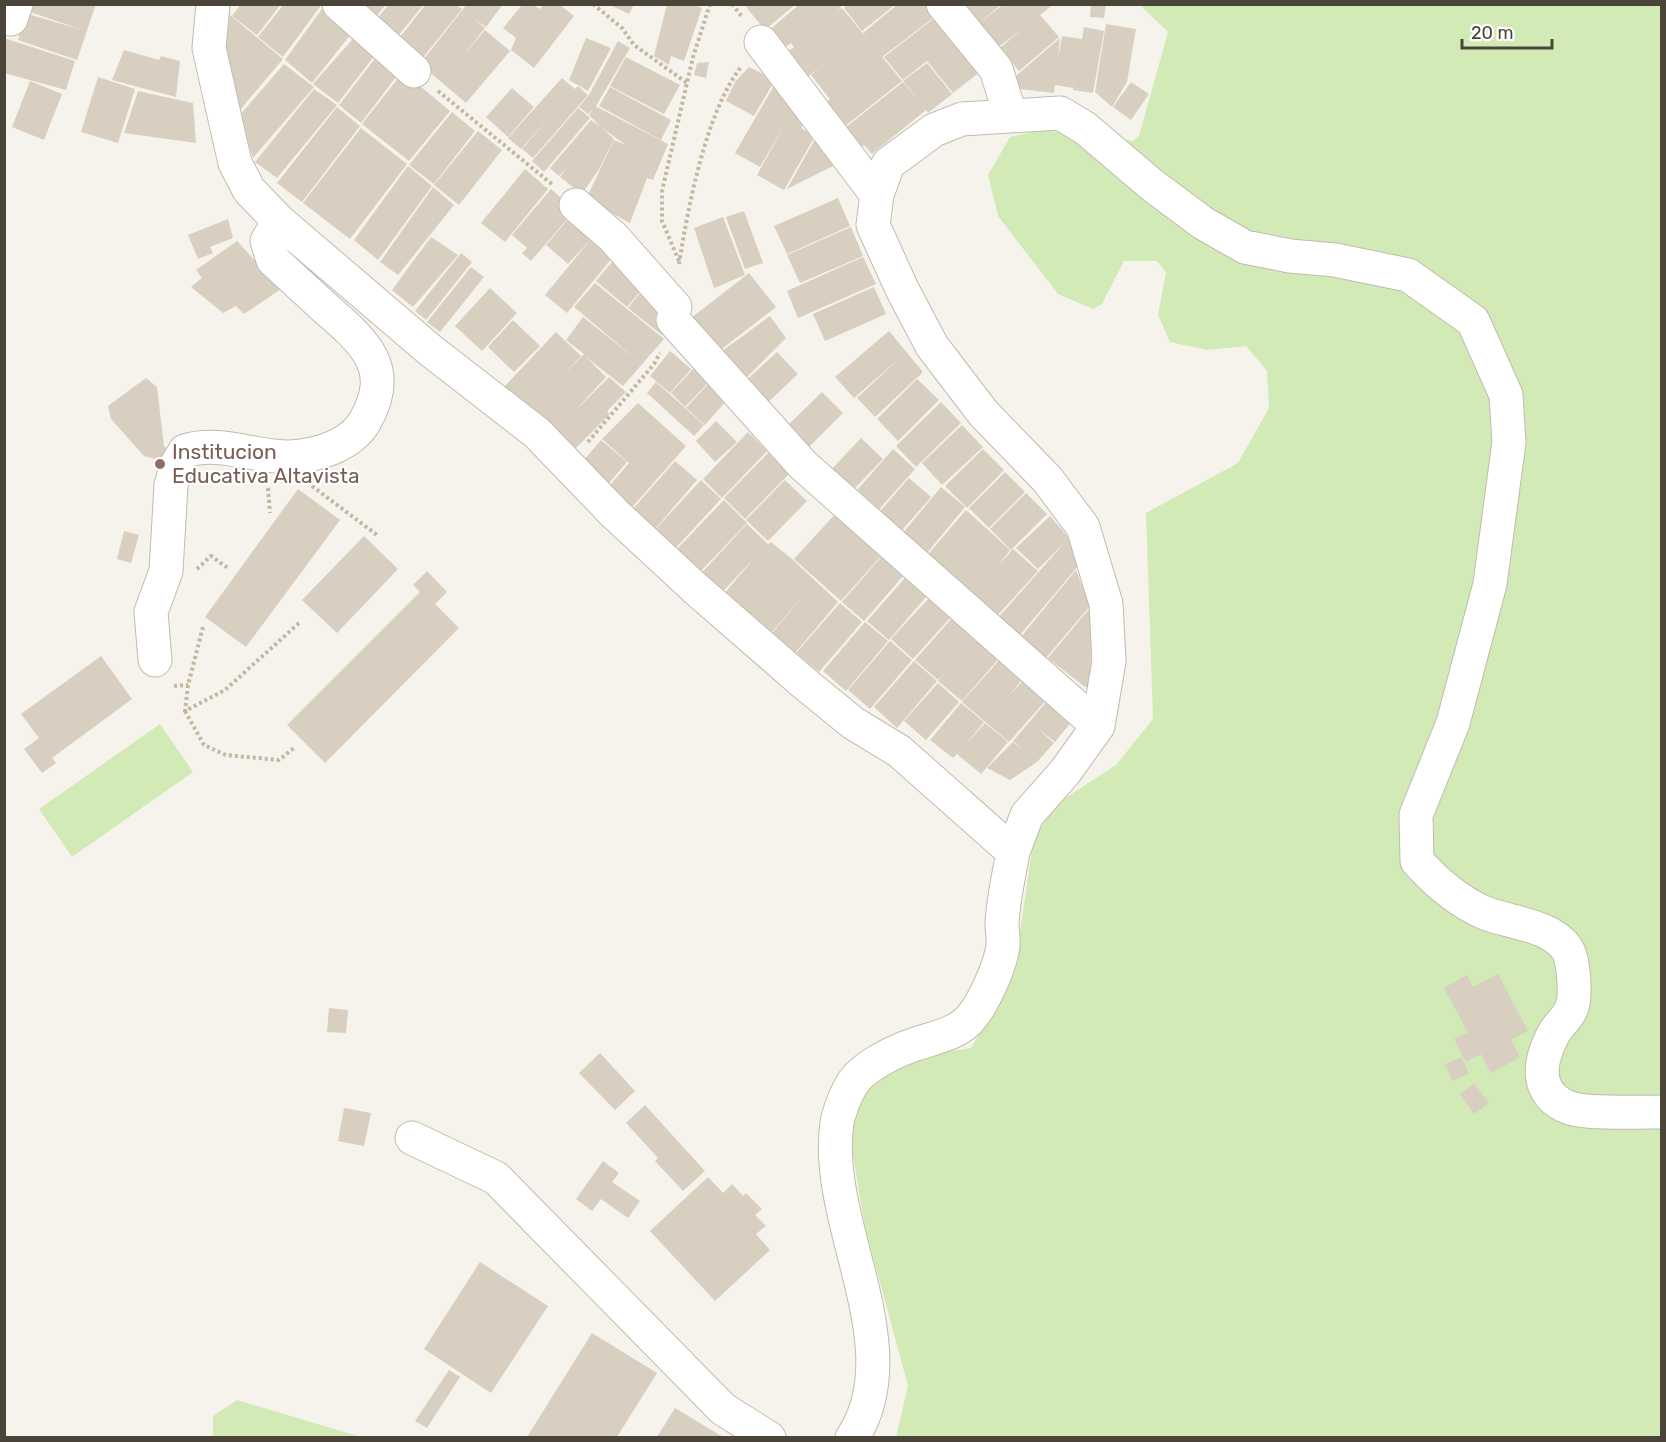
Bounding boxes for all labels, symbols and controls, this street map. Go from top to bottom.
scale bar [1462,12,1552,50]
text: 20 m [1471,22,1513,44]
place label: Institucion Educativa Altavista [172,439,360,488]
marker: Institucion Educativa Altavista [153,457,167,471]

